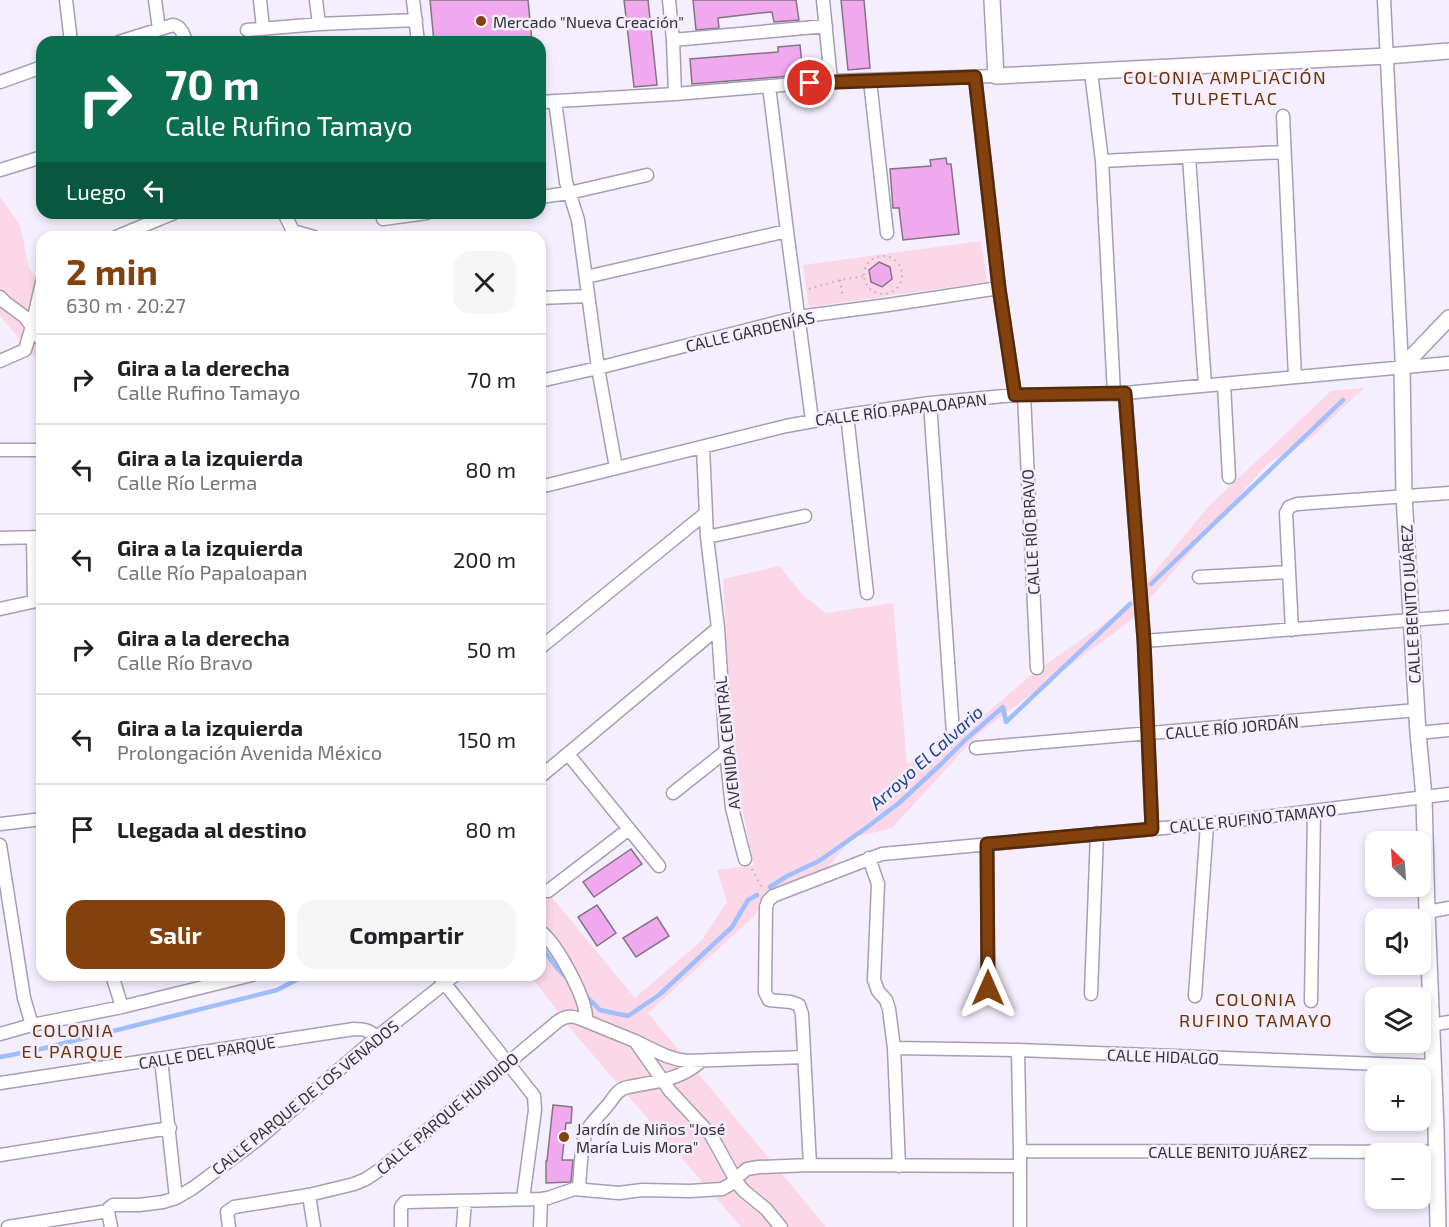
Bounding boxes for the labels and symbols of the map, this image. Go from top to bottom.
place label: Mercado "Nueva Creación" [493,12,684,31]
marker: Mercado "Nueva Creación" [474,14,488,28]
pin [784,57,835,108]
district label: COLONIA AMPLIACIÓN TULPETLAC [1123,66,1327,109]
street label: CALLE GARDENÍAS [684,307,816,355]
street label: CALLE RÍO PAPALOAPAN [814,389,988,429]
street label: CALLE RÍO BRAVO [1017,469,1043,595]
street label: CALLE BENITO JUÁREZ [1396,524,1424,684]
street label: AVENIDA CENTRAL [711,675,743,811]
water label: Arroyo El Calvario [864,700,987,814]
street label: CALLE RÍO JORDÁN [1164,712,1300,742]
street label: CALLE RUFINO TAMAYO [1169,800,1337,836]
north arrow [1365,831,1431,897]
position arrow [956,956,1020,1020]
district label: COLONIA RUFINO TAMAYO [1179,988,1333,1031]
street label: CALLE PARQUE DE LOS VENADOS [208,1016,403,1179]
district label: COLONIA EL PARQUE [22,1019,124,1062]
street label: CALLE DEL PARQUE [137,1032,277,1073]
street label: CALLE HIDALGO [1107,1045,1219,1067]
street label: CALLE PARQUE HUNDIDO [372,1048,522,1179]
place label: Jardín de Niños "José María Luis Mora" [576,1119,725,1156]
marker: Jardín de Niños "José María Luis Mora" [557,1130,571,1144]
street label: CALLE BENITO JUÁREZ [1148,1142,1308,1161]

